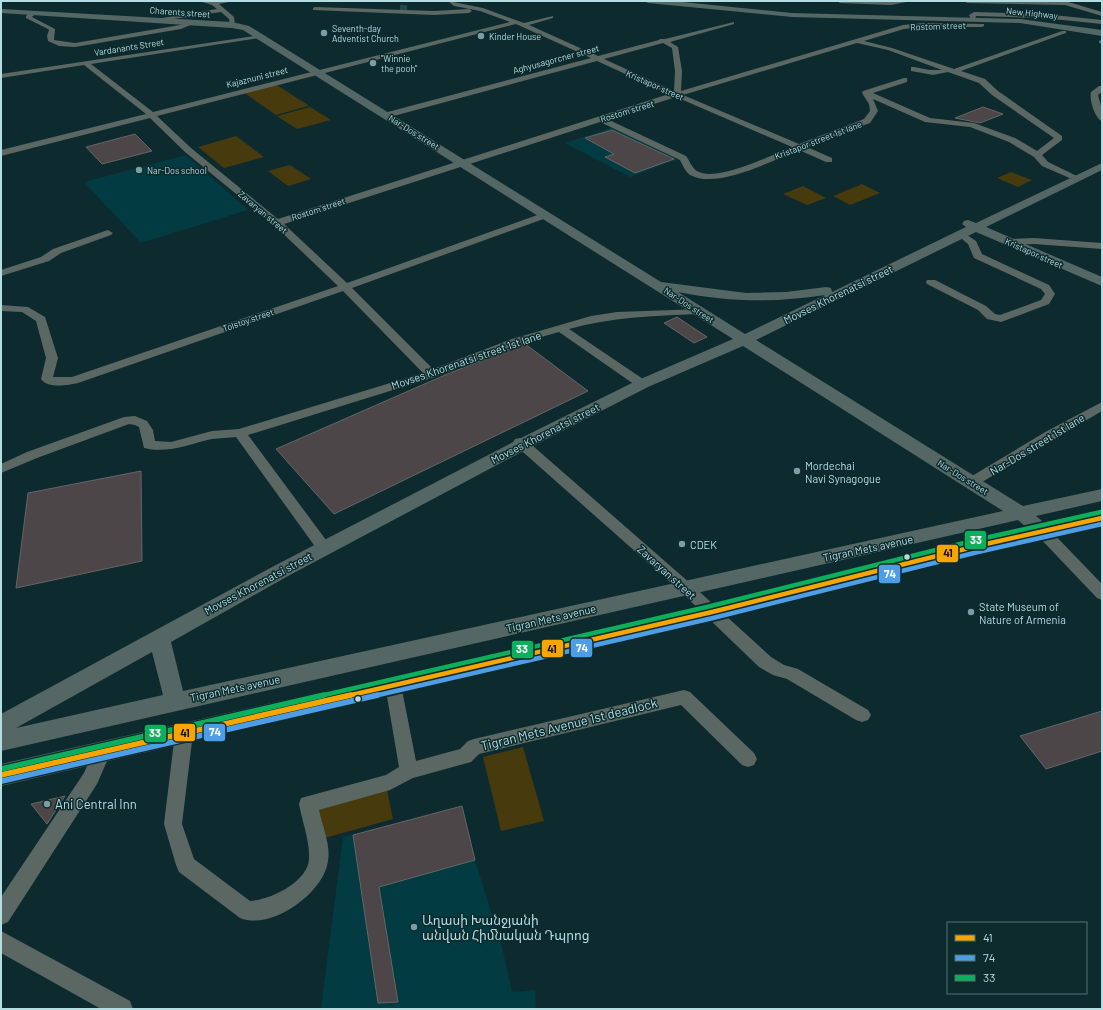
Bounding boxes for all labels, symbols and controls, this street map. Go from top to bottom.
street label: Charents street [149,4,211,20]
street label: New Highway [1006,5,1058,21]
street label: Rostom street [910,20,966,32]
place label: Seventh-day Adventist Church [332,23,399,44]
marker: Seventh-day Adventist Church [319,28,329,38]
marker: Kinder House [476,31,486,41]
place label: Kinder House [489,31,541,42]
street label: Vardanants Street [93,36,165,58]
street label: Aghyusagorcner street [512,42,600,76]
place label: "Winnie the pooh" [381,53,418,74]
marker: "Winnie the pooh" [368,58,378,68]
street label: Kajaznuni street [225,64,289,90]
street label: Kristapor street [625,67,685,103]
street label: Rostom street [599,98,655,124]
street label: Nar-Dos street [387,112,441,152]
street label: Kristapor street 1st lane [773,118,863,162]
marker: Nar-Dos school [134,165,144,175]
place label: Nar-Dos school [147,165,207,176]
street label: Zavaryan street [236,188,290,236]
street label: Rostom street [290,195,346,223]
street label: Kristapor street [1004,235,1064,271]
street label: Movses Khorenatsi street [781,262,895,326]
street label: Nar-Dos street [662,285,716,325]
street label: Tolstoy street [221,306,275,334]
street label: Movses Khorenatsi street 1st lane [389,328,543,392]
street label: Movses Khorenatsi street [489,400,601,466]
street label: Nar-Dos street 1st lane [987,411,1087,477]
street label: Nar-Dos street [936,457,990,497]
place label: Mordechai Navi Synagogue [805,459,881,485]
marker: Mordechai Navi Synagogue [792,466,802,476]
line badge: 33 [964,530,987,550]
street label: Tigran Mets avenue [822,532,914,564]
text: 33 [970,533,982,546]
place label: CDEK [690,538,717,551]
marker: CDEK [677,539,687,549]
street label: Zavaryan street [635,542,699,602]
line badge: 41 [936,544,959,563]
text: 41 [943,546,953,559]
street label: Movses Khorenatsi street [202,549,314,617]
unlabelled marker [902,552,912,562]
line badge: 74 [878,564,901,584]
text: 74 [884,567,896,580]
place label: State Museum of Nature of Armenia [979,600,1066,626]
street label: Tigran Mets avenue [505,601,597,635]
marker: State Museum of Nature of Armenia [966,607,976,617]
line badge: 74 [570,638,593,658]
line badge: 41 [541,639,564,658]
line badge: 33 [511,640,534,659]
text: 74 [576,641,588,654]
text: 33 [516,642,528,655]
text: 41 [547,642,557,655]
street label: Tigran Mets avenue [189,672,281,704]
unlabelled marker [353,694,363,704]
street label: Tigran Mets Avenue 1st deadlock [479,694,659,754]
line badge: 41 [173,723,196,742]
line badge: 74 [203,723,226,742]
line badge: 33 [144,724,167,743]
text: 74 [209,725,221,738]
text: 33 [149,726,161,739]
text: 41 [180,726,190,739]
place label: Ani Central Inn [55,796,137,812]
marker: Ani Central Inn [42,799,52,809]
place label: Աղասի Խանջյանի անվան Հիմնական Դպրոց [422,912,590,943]
marker: Աղասի Խանջյանի անվան Հիմնական Դպրոց [409,922,419,932]
legend [947,922,1087,994]
text: 41 [983,930,993,944]
text: 74 [983,950,995,964]
text: 33 [983,970,995,984]

